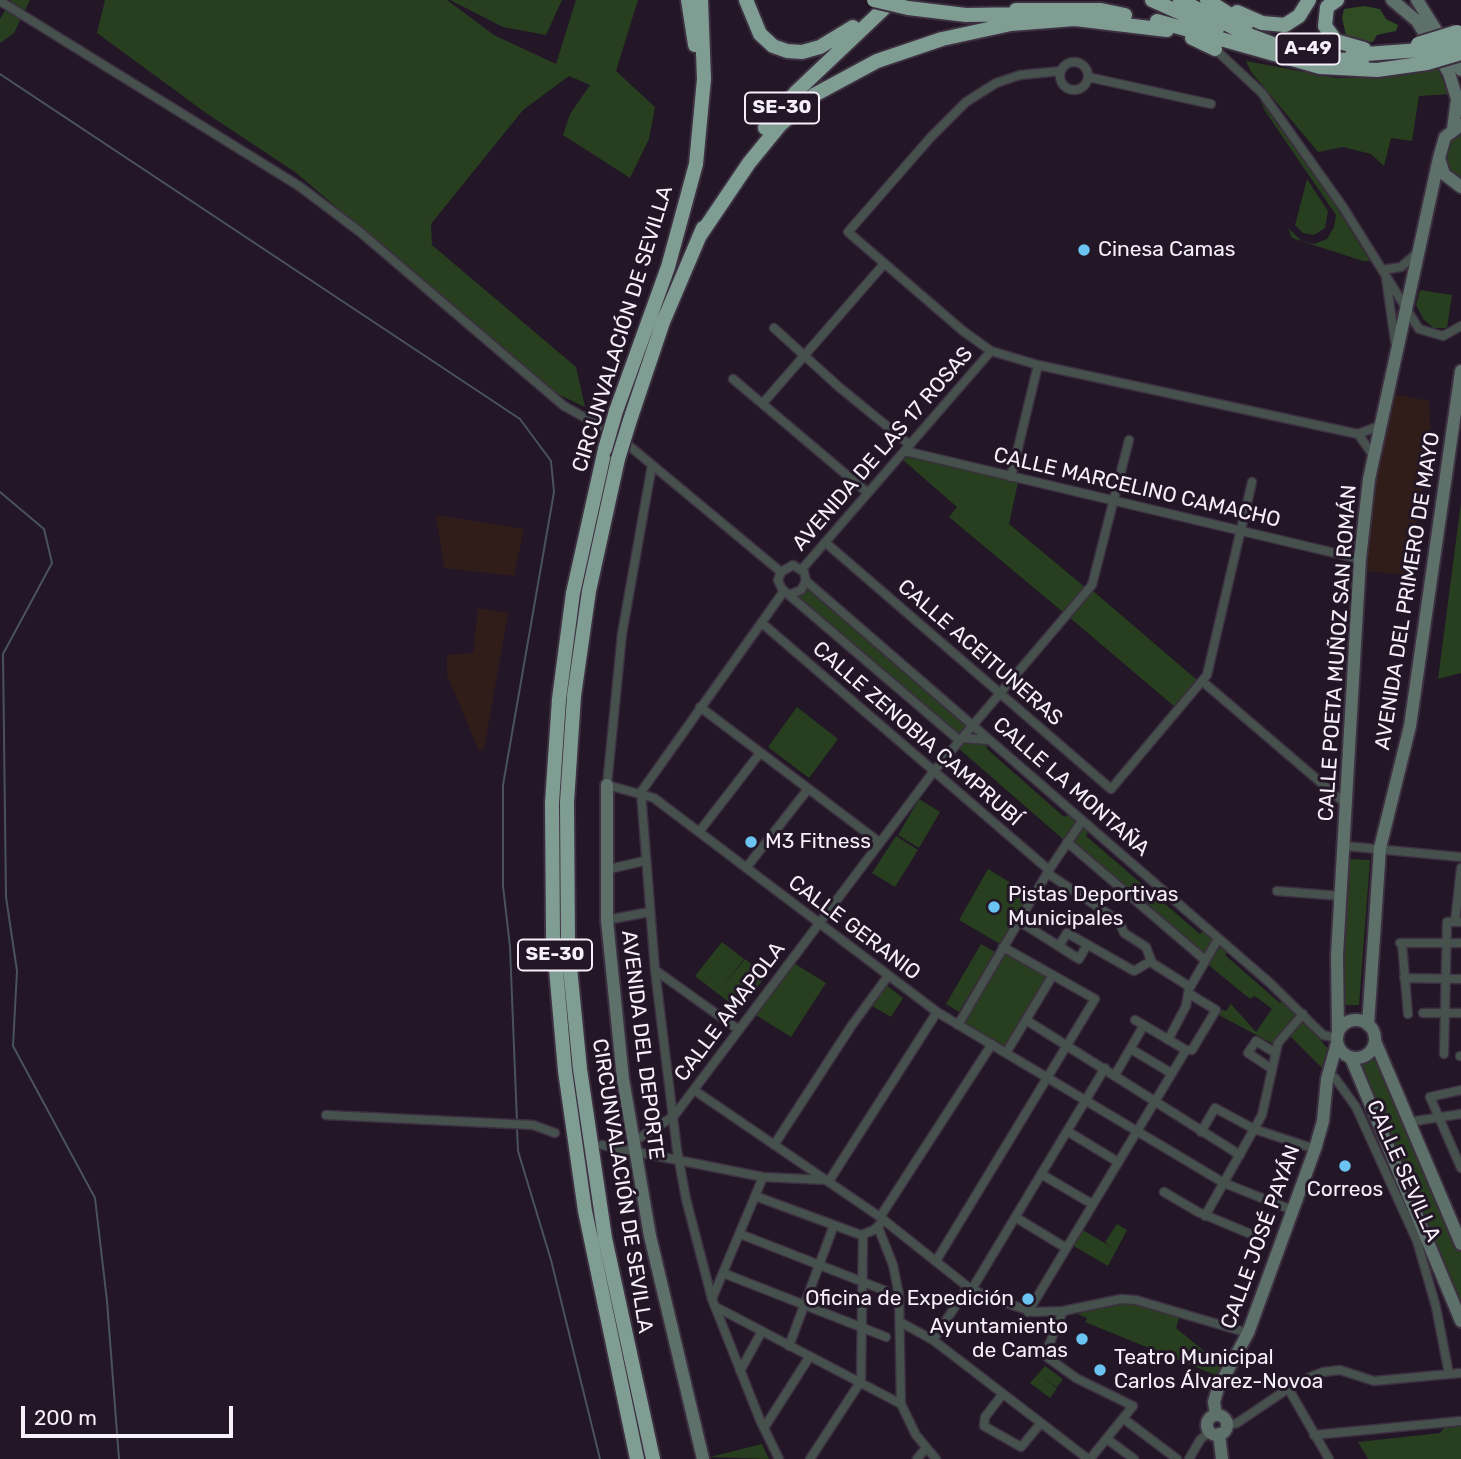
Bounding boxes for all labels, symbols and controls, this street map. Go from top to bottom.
road number: A-49 [1276,34,1340,64]
road number: SE-30 [745,92,819,124]
street label: CIRCUNVALACIÓN DE SEVILLA [567,183,679,475]
place label: Cinesa Camas [1098,237,1236,263]
marker: Cinesa Camas [1076,242,1092,258]
street label: AVENIDA DE LAS 17 ROSAS [788,342,978,556]
street label: AVENIDA DEL PRIMERO DE MAYO [1370,430,1446,752]
street label: CALLE MARCELINO CAMACHO [991,443,1283,533]
street label: CALLE POETA MUÑOZ SAN ROMÁN [1314,484,1362,822]
street label: CALLE ACEITUNERAS [892,574,1068,732]
street label: CALLE ZENOBIA CAMPRUBÍ [807,636,1027,832]
street label: CALLE LA MONTAÑA [988,712,1154,862]
place label: M3 Fitness [765,829,871,855]
marker: M3 Fitness [743,834,759,850]
street label: CALLE GERANIO [783,870,925,986]
place label: Pistas Deportivas Municipales [1008,882,1179,932]
marker: Pistas Deportivas Municipales [986,899,1002,915]
street label: AVENIDA DEL DEPORTE [615,929,669,1161]
street label: CALLE AMAPOLA [669,937,791,1087]
road number: SE-30 [518,939,592,970]
street label: CIRCUNVALACIÓN DE SEVILLA [586,1037,658,1335]
street label: CALLE SEVILLA [1361,1096,1445,1246]
street label: CALLE JOSÉ PAYÁN [1216,1142,1306,1332]
marker: Correos [1337,1158,1353,1174]
place label: Correos [1307,1177,1383,1203]
place label: Oficina de Expedición [805,1286,1014,1312]
marker: Oficina de Expedición [1020,1291,1036,1307]
place label: Ayuntamiento de Camas [930,1314,1068,1364]
marker: Ayuntamiento de Camas [1074,1331,1090,1347]
place label: Teatro Municipal Carlos Álvarez-Novoa [1114,1345,1323,1395]
marker: Teatro Municipal Carlos Álvarez-Novoa [1092,1362,1108,1378]
scale bar [24,1392,236,1436]
text: 200 m [34,1405,97,1430]

